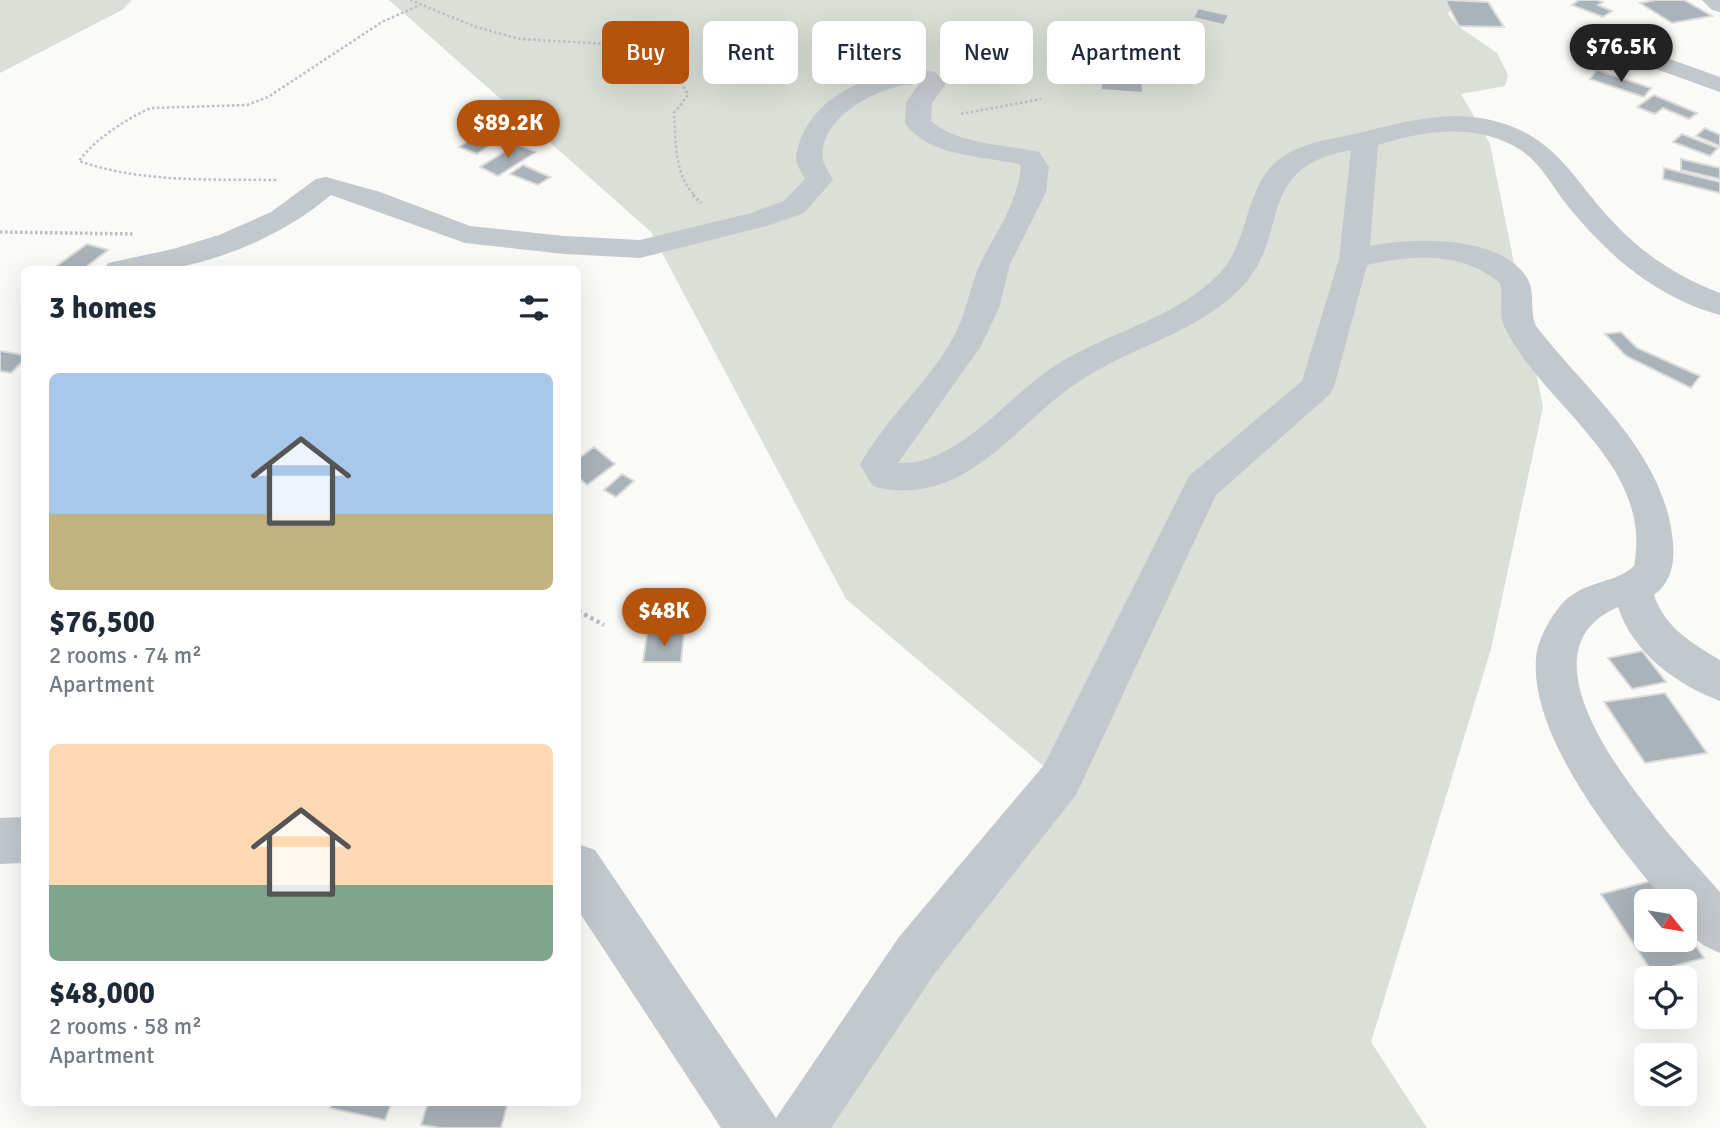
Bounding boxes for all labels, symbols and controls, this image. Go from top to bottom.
chip: Buy [602,21,689,84]
chip: Rent [703,21,798,84]
chip: Filters [812,21,926,84]
chip: New [940,21,1033,84]
chip: Apartment [1047,21,1205,84]
pin: $76.5K [1564,24,1678,84]
text: $76.5K [1586,32,1656,61]
pin: $89.2K [451,100,565,160]
text: $89.2K [473,108,543,137]
icon: filters [515,289,553,327]
text: 3 homes [49,290,156,327]
icon: home [238,418,364,544]
pin: $48K [623,588,705,648]
text: $48K [638,596,690,625]
text: $76,500 [49,604,155,641]
text: 2 rooms · 74 m² [49,641,202,670]
text: Apartment [49,670,154,699]
icon: home [238,789,364,915]
north arrow [1634,889,1698,952]
map controls [1634,889,1697,1106]
button: locate [1634,966,1697,1029]
text: $48,000 [49,975,155,1012]
text: 2 rooms · 58 m² [49,1012,202,1041]
text: Apartment [49,1041,154,1070]
button: layers [1634,1043,1697,1106]

